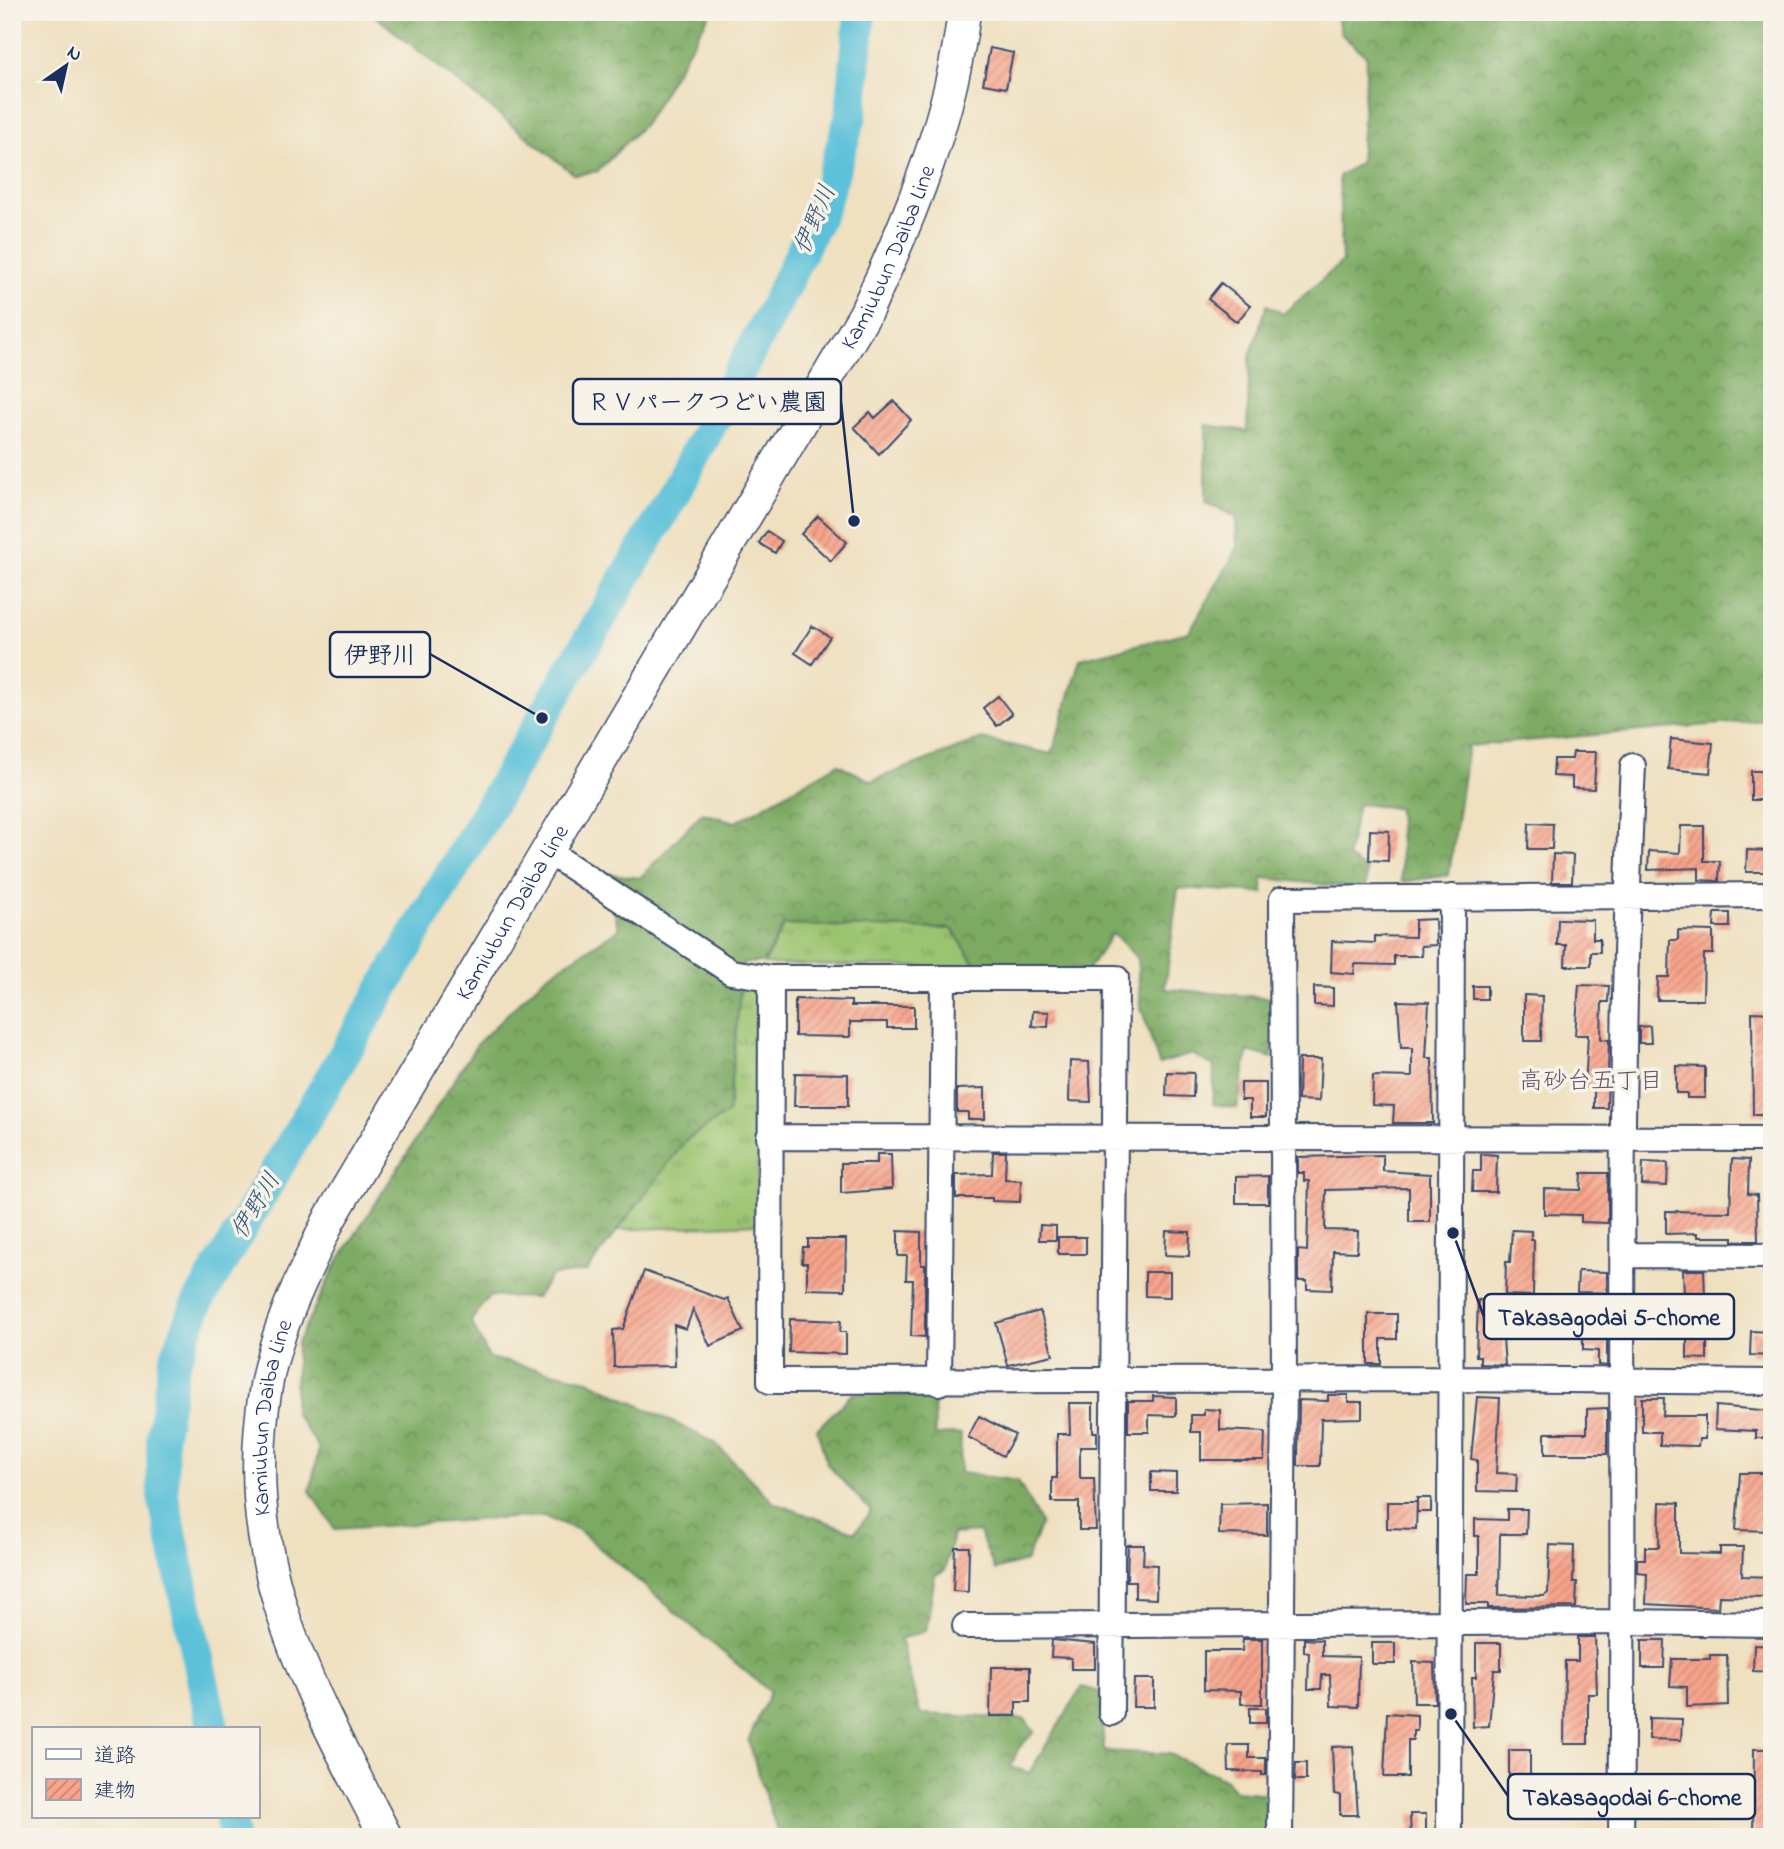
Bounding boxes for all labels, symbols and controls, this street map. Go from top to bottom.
north arrow [32,32,102,102]
text: N [61,39,87,69]
street label: Kamiubun Daiba Line [833,160,945,357]
water label: 伊野川 [786,180,846,260]
callout: ＲＶパークつどい農園 [573,379,841,424]
text: ＲＶパークつどい農園 [587,387,827,422]
callout: 伊野川 [330,632,430,677]
text: 伊野川 [344,640,416,675]
street label: Kamiubun Daiba Line [448,818,579,1007]
district label: 高砂台五丁目 [1519,1065,1663,1100]
water label: 伊野川 [224,1166,291,1246]
callout: Takasagodai 5-chome [1484,1294,1734,1339]
text: Takasagodai 5-chome [1498,1302,1721,1338]
street label: Kamiubun Daiba Line [245,1315,303,1517]
legend [32,1727,259,1818]
text: 道路 [94,1742,136,1772]
callout: Takasagodai 6-chome [1508,1774,1755,1819]
text: 建物 [94,1777,136,1807]
text: Takasagodai 6-chome [1523,1782,1743,1818]

